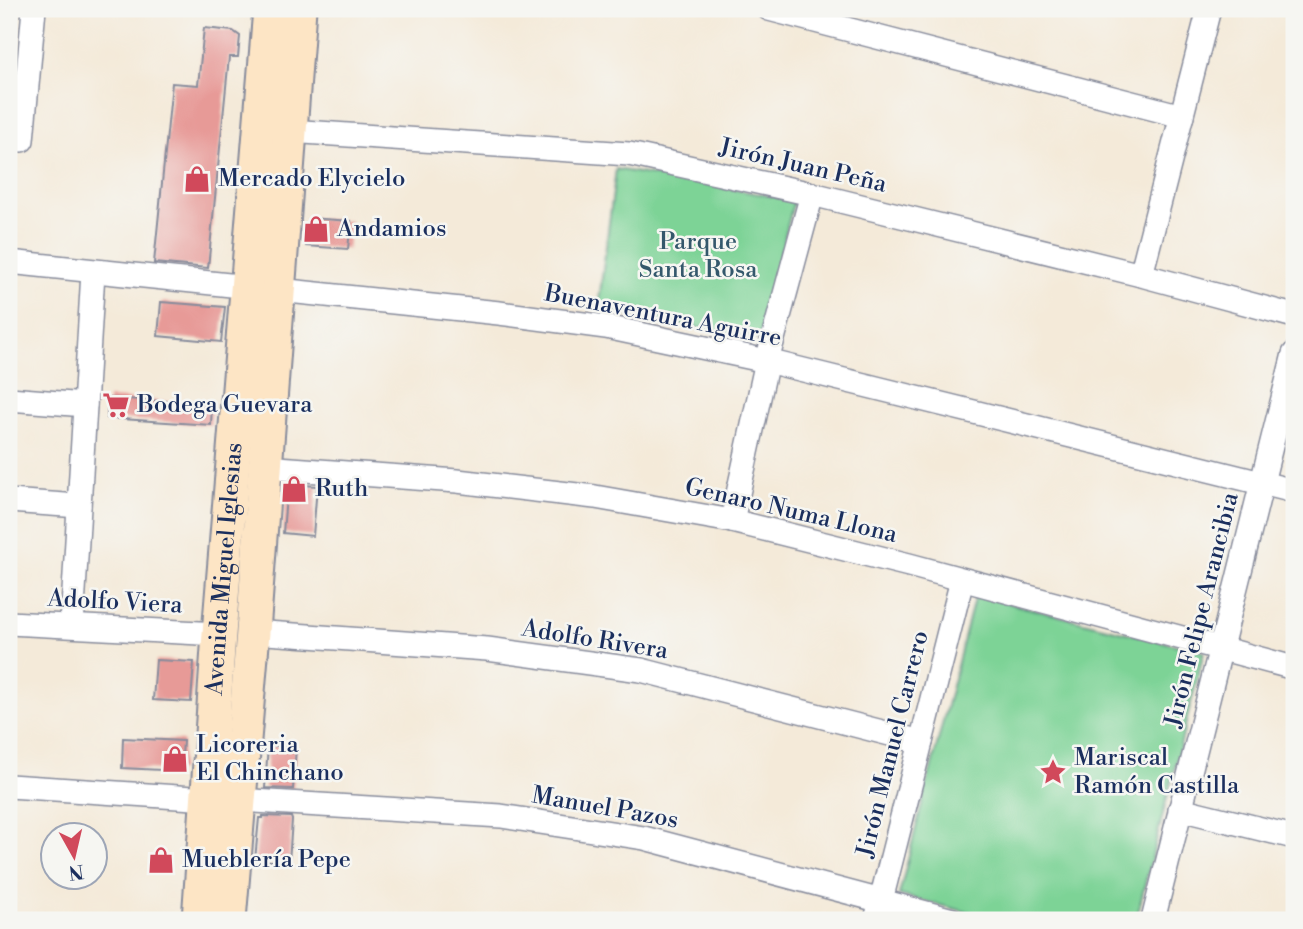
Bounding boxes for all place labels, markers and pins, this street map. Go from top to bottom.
shop icon: Mercado Elycielo [182,164,212,194]
place label: Mercado Elycielo [218,164,405,194]
shop icon: Andamios [301,214,331,244]
place label: Andamios [336,214,447,244]
supermarket icon: Bodega Guevara [101,390,131,420]
place label: Bodega Guevara [136,390,313,420]
shop icon: Ruth [279,474,309,504]
place label: Ruth [315,474,368,504]
place label: Licoreria El Chinchano [196,730,344,788]
place label: Mariscal Ramón Castilla [1074,743,1240,801]
shop icon: Licoreria El Chinchano [160,744,190,774]
place icon: Mariscal Ramón Castilla [1038,757,1068,787]
shop icon: Mueblería Pepe [146,845,176,875]
place label: Mueblería Pepe [182,845,351,875]

